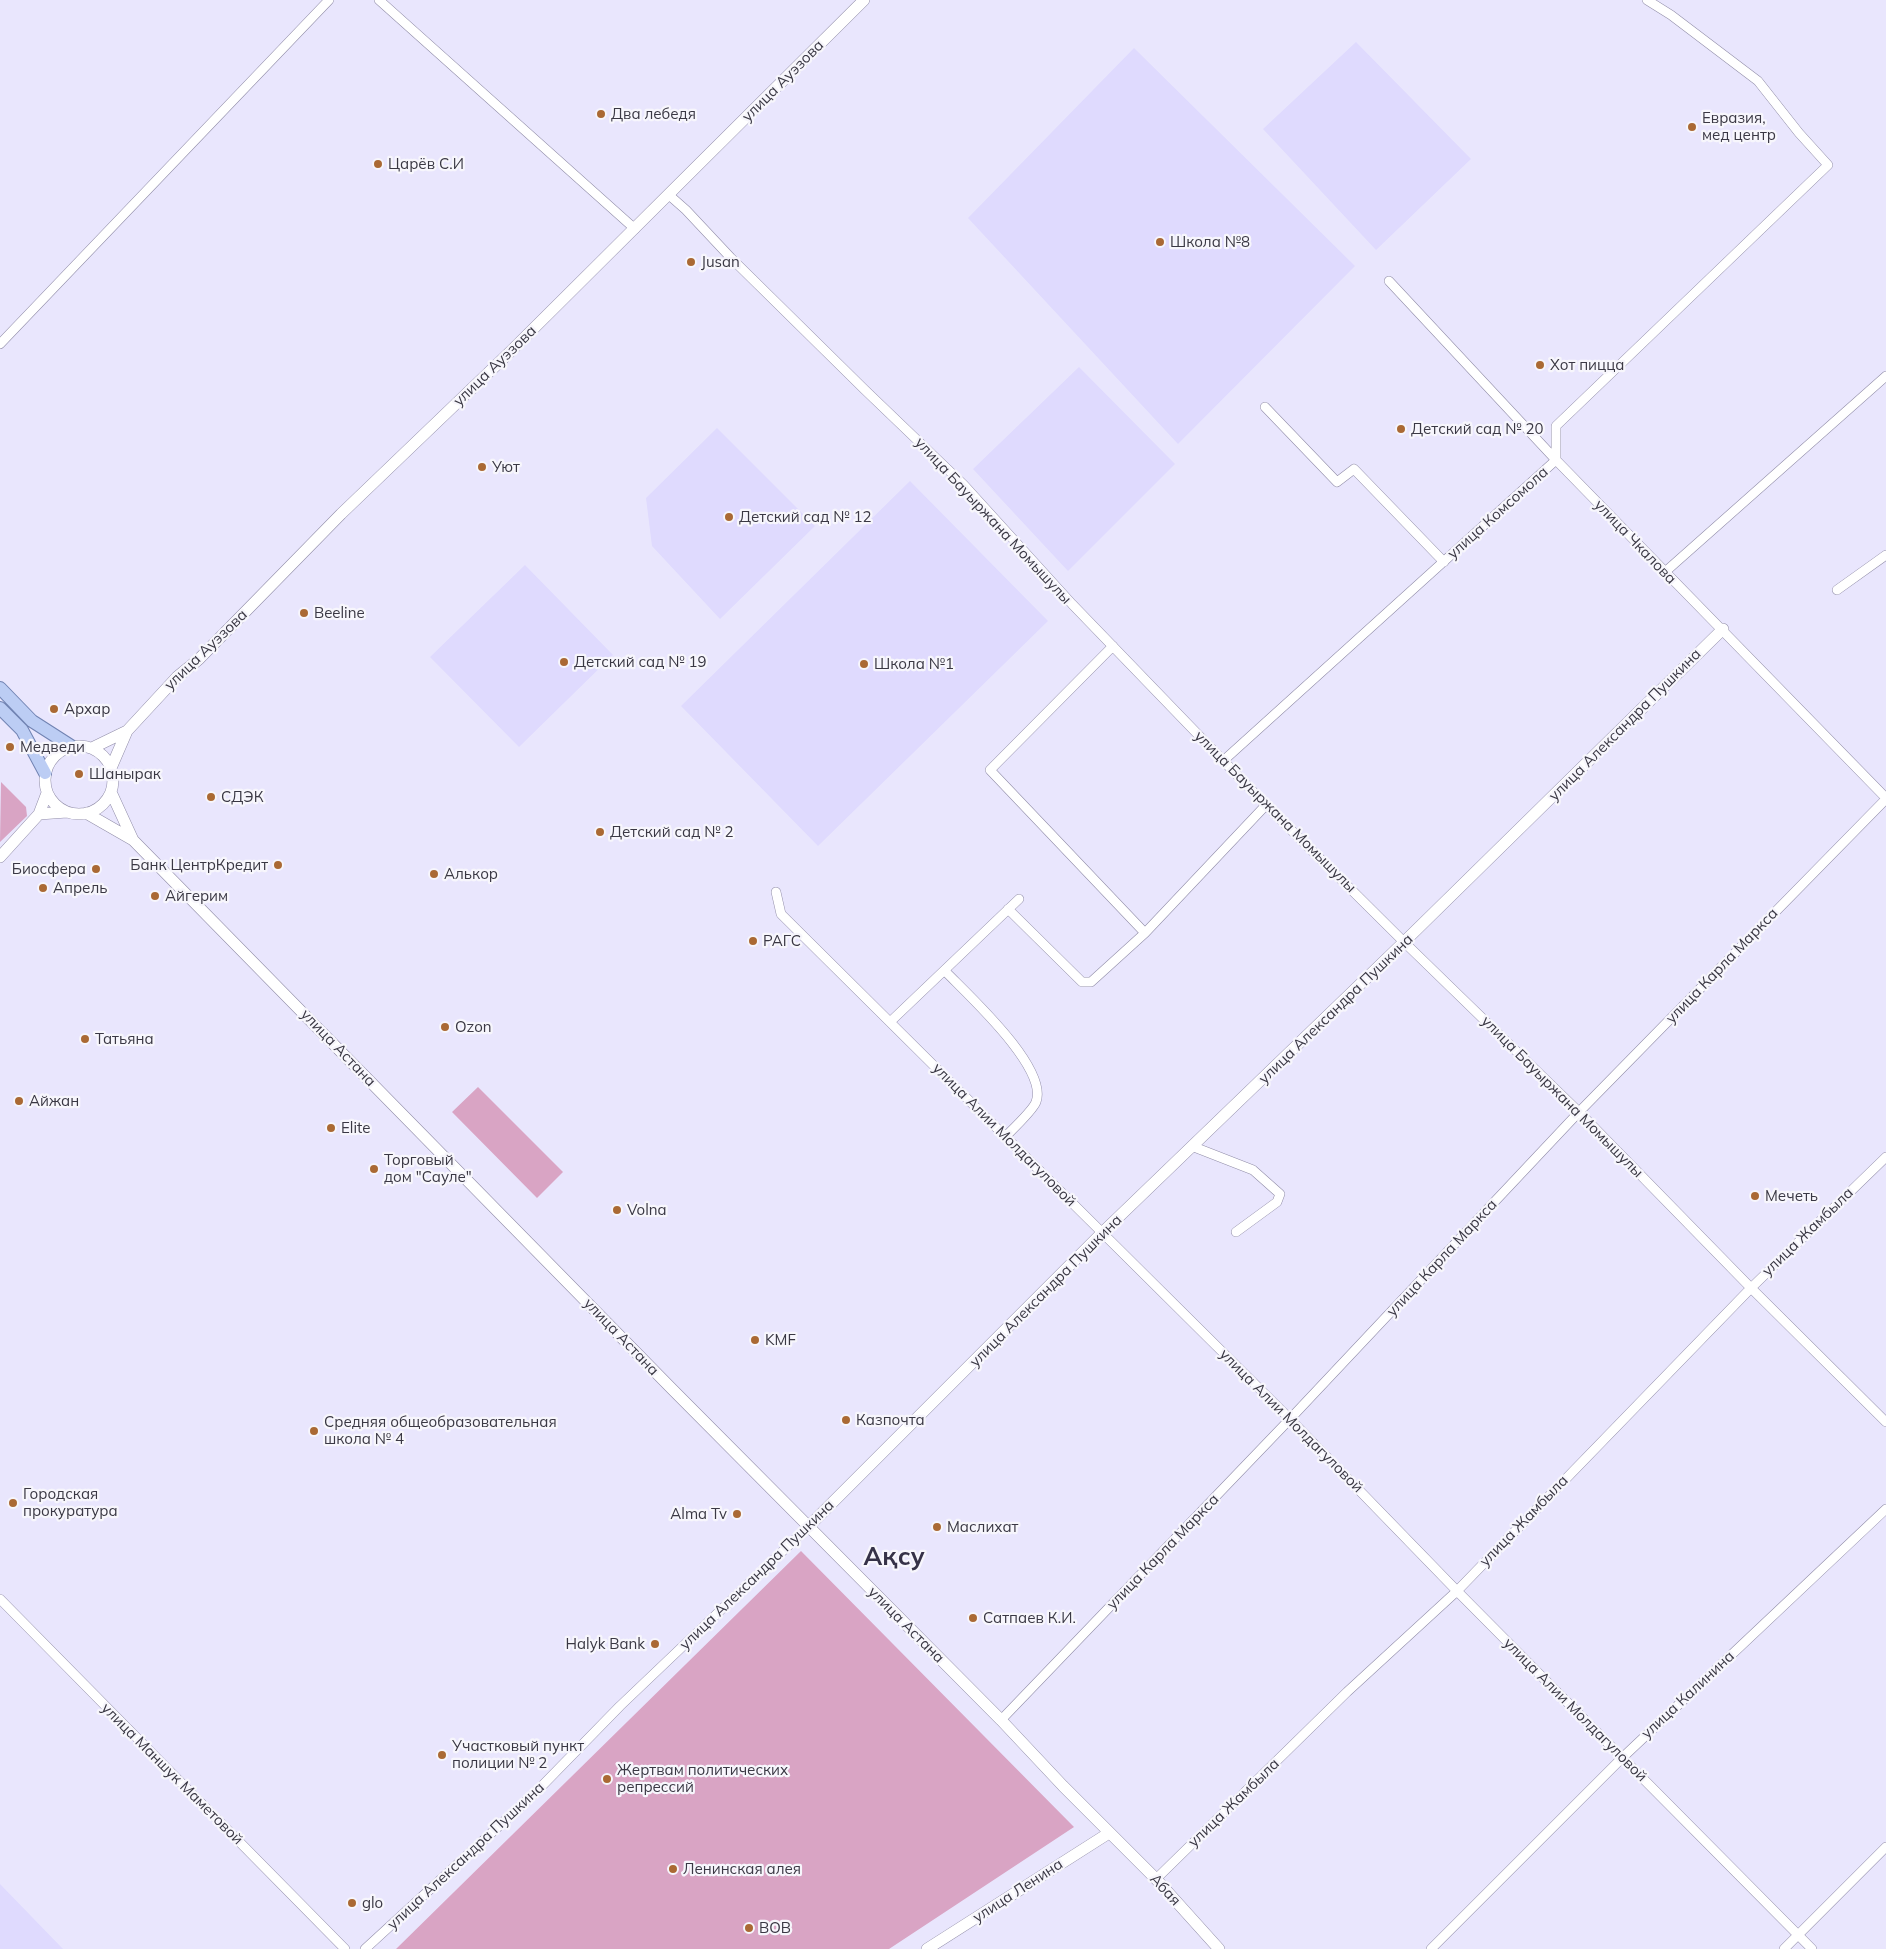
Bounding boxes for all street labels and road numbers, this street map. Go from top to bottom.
street label: улица Ауэзова [738,36,828,126]
street label: улица Ауэзова [450,322,540,410]
street label: улица Бауыржана Момышулы [911,434,1075,608]
street label: улица Комсомола [1444,463,1552,563]
street label: улица Чкалова [1590,496,1680,588]
street label: улица Ауэзова [161,606,251,694]
street label: улица Александра Пушкина [1545,645,1705,805]
street label: улица Бауыржана Момышулы [1190,727,1360,897]
street label: улица Карла Маркса [1662,905,1782,1027]
street label: улица Александра Пушкина [1255,930,1417,1088]
street label: улица Астана [297,1006,379,1090]
street label: улица Бауыржана Момышулы [1477,1012,1647,1182]
street label: улица Алии Молдагуловой [928,1059,1080,1211]
street label: улица Жамбыла [1759,1184,1857,1280]
street label: улица Карла Маркса [1383,1196,1501,1320]
street label: улица Александра Пушкина [966,1211,1126,1371]
street label: улица Астана [580,1295,662,1379]
street label: улица Алии Молдагуловой [1215,1345,1367,1497]
street label: улица Жамбыла [1476,1472,1572,1570]
street label: улица Карла Маркса [1103,1491,1223,1613]
street label: улица Александра Пушкина [676,1496,838,1654]
street label: улица Астана [864,1583,948,1667]
street label: улица Алии Молдагуловой [1499,1634,1651,1786]
street label: улица Калинина [1638,1647,1738,1743]
street label: улица Маншук Маметовой [97,1699,247,1849]
street label: улица Жамбыла [1185,1755,1283,1851]
street label: улица Александра Пушкина [384,1779,548,1933]
street label: улица Ленина [970,1855,1066,1927]
street label: Абая [1146,1870,1184,1910]

